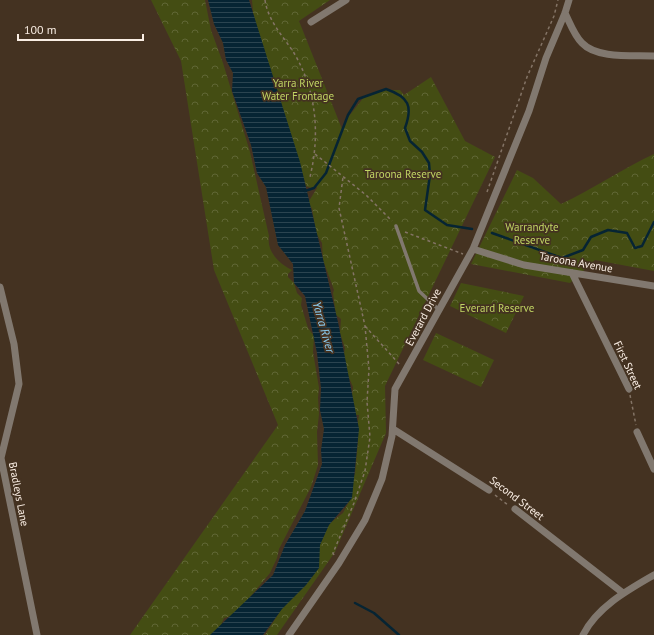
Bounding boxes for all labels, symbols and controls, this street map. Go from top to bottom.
scale bar [18,16,143,42]
text: 100 m [24,22,57,37]
park label: Yarra River Water Frontage [262,76,334,103]
park label: Taroona Reserve [365,167,442,181]
park label: Warrandyte Reserve [505,220,559,247]
street label: Taroona Avenue [538,249,614,275]
street label: Everard Drive [402,285,444,348]
water label: Yarra River [310,300,339,355]
park label: Everard Reserve [460,301,535,315]
street label: First Street [611,339,645,392]
street label: Bradleys Lane [6,461,32,528]
street label: Second Street [487,473,547,523]

